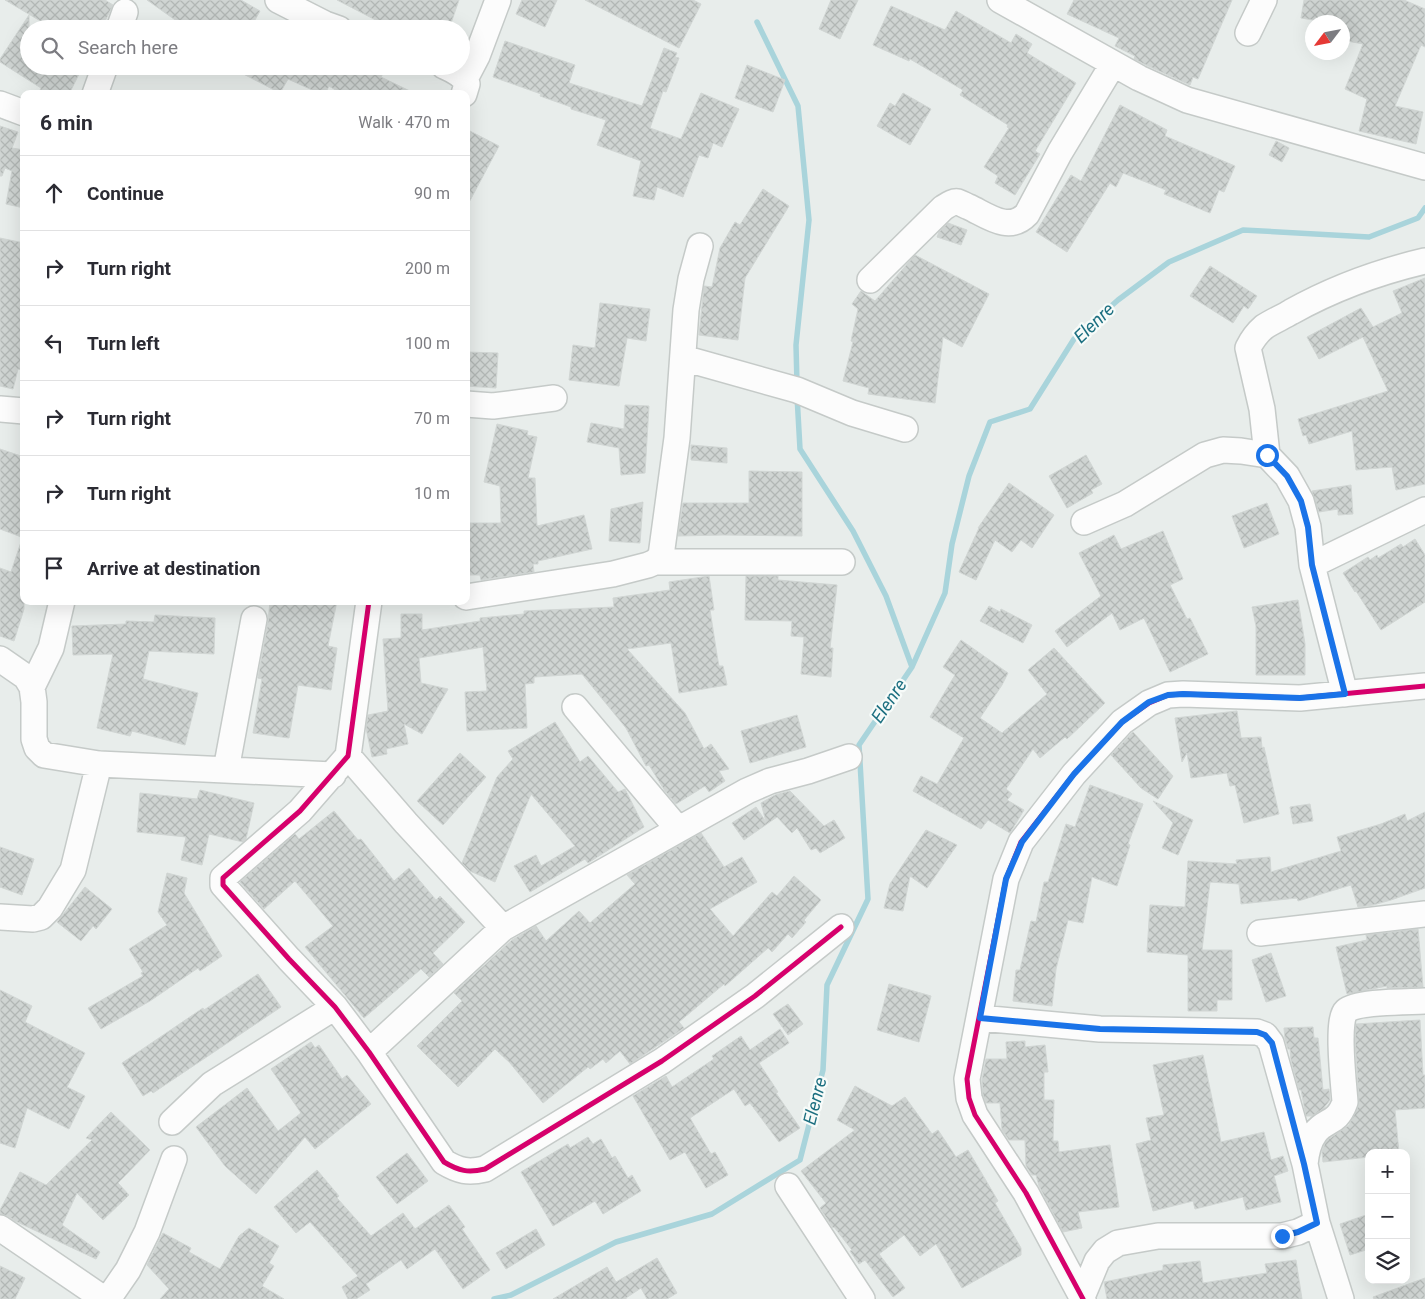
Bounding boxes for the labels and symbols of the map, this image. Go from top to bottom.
north arrow [1305,15,1350,60]
water label: Elenre [1069,298,1118,347]
route start [1256,444,1279,467]
water label: Elenre [866,675,911,727]
water label: Elenre [799,1075,831,1127]
route end [1271,1225,1294,1248]

